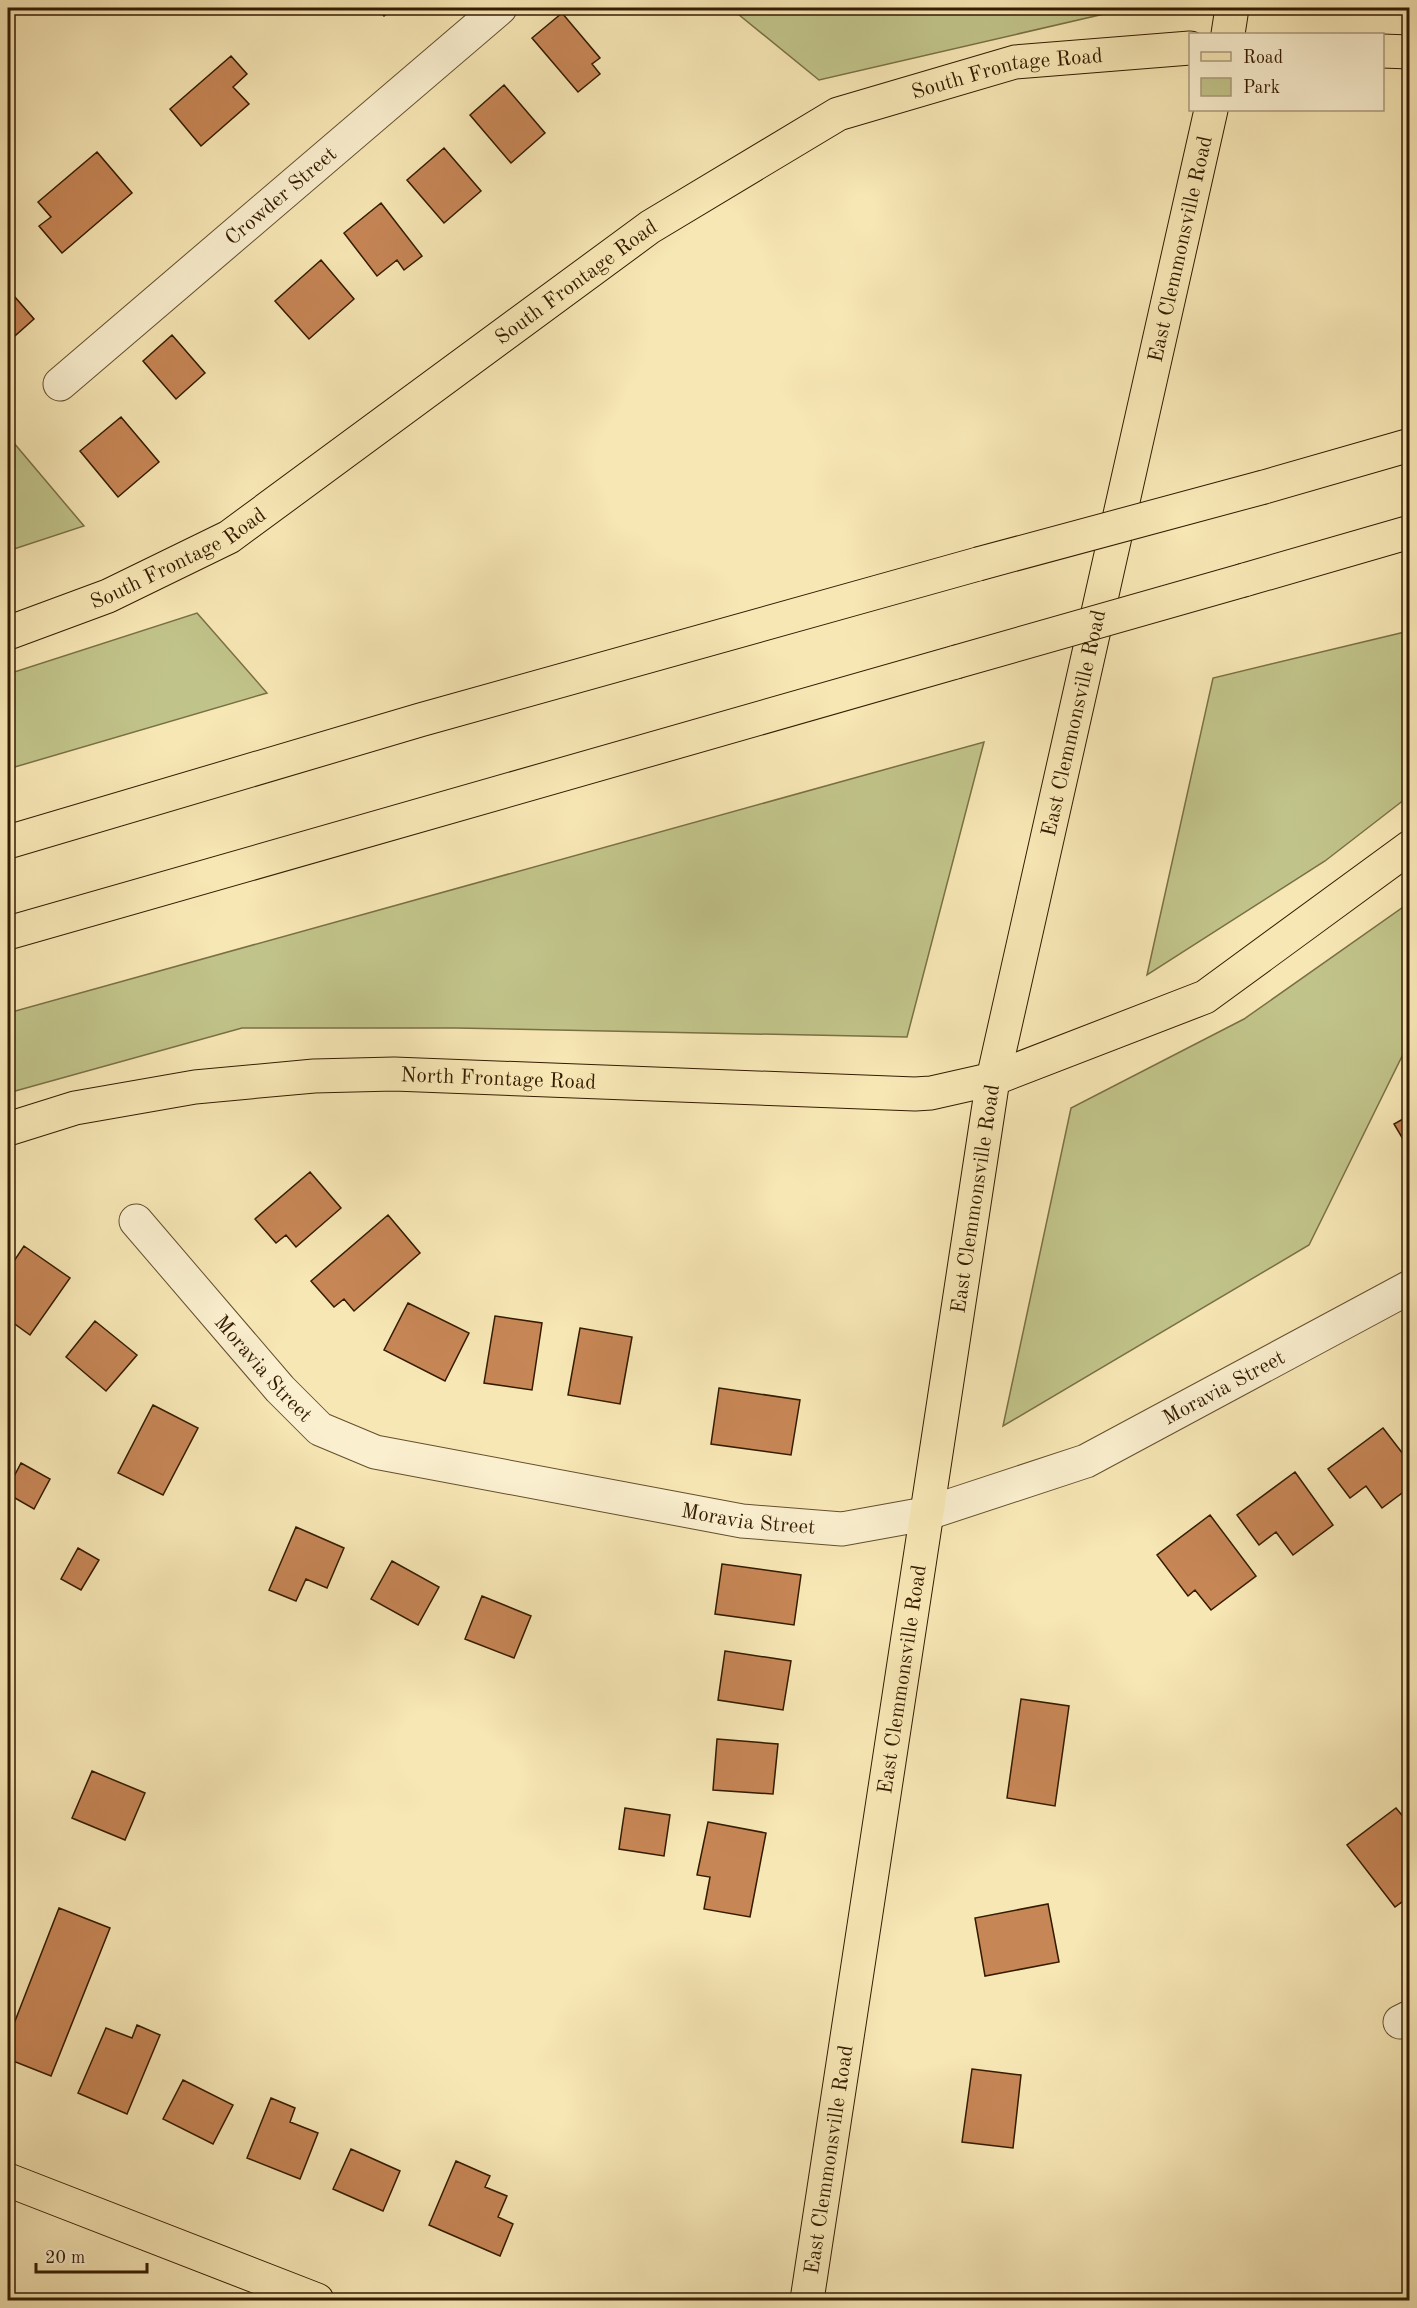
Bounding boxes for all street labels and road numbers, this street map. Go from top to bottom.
street label: South Frontage Road [909,46,1104,104]
street label: East Clemmonsville Road [1146,134,1217,364]
street label: Crowder Street [222,144,341,250]
street label: South Frontage Road [492,216,661,349]
street label: South Frontage Road [88,505,270,614]
street label: East Clemmonsville Road [1039,608,1110,839]
street label: North Frontage Road [400,1065,597,1094]
street label: East Clemmonsville Road [948,1083,1004,1315]
street label: Moravia Street [210,1312,316,1427]
street label: Moravia Street [1160,1347,1289,1430]
street label: Moravia Street [679,1501,816,1539]
street label: East Clemmonsville Road [875,1563,931,1795]
street label: East Clemmonsville Road [802,2044,858,2276]

